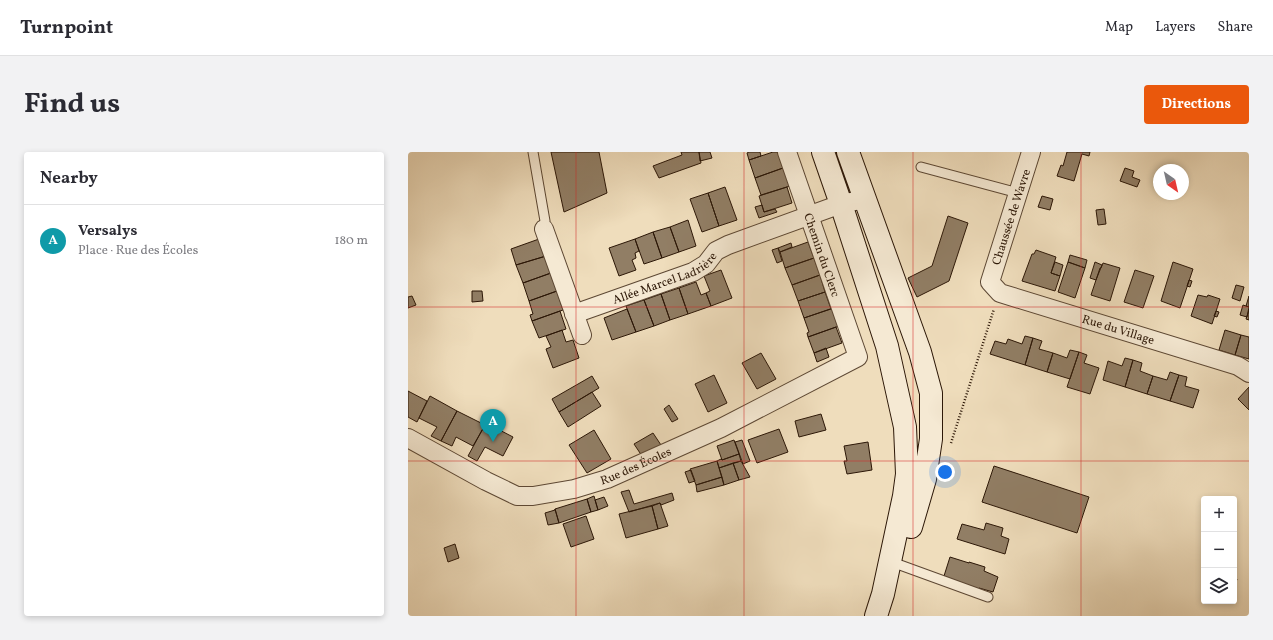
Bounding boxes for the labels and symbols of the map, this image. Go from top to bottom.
north arrow [1153,164,1189,200]
street label: Chaussée de Wavre [989,167,1035,267]
street label: Chemin du Clerc [799,211,843,299]
street label: Allée Marcel Ladrière [611,249,721,309]
street label: Rue du Village [1080,312,1157,349]
pin: A [480,409,506,442]
street label: Rue des Écoles [598,444,674,490]
your location [935,462,955,482]

